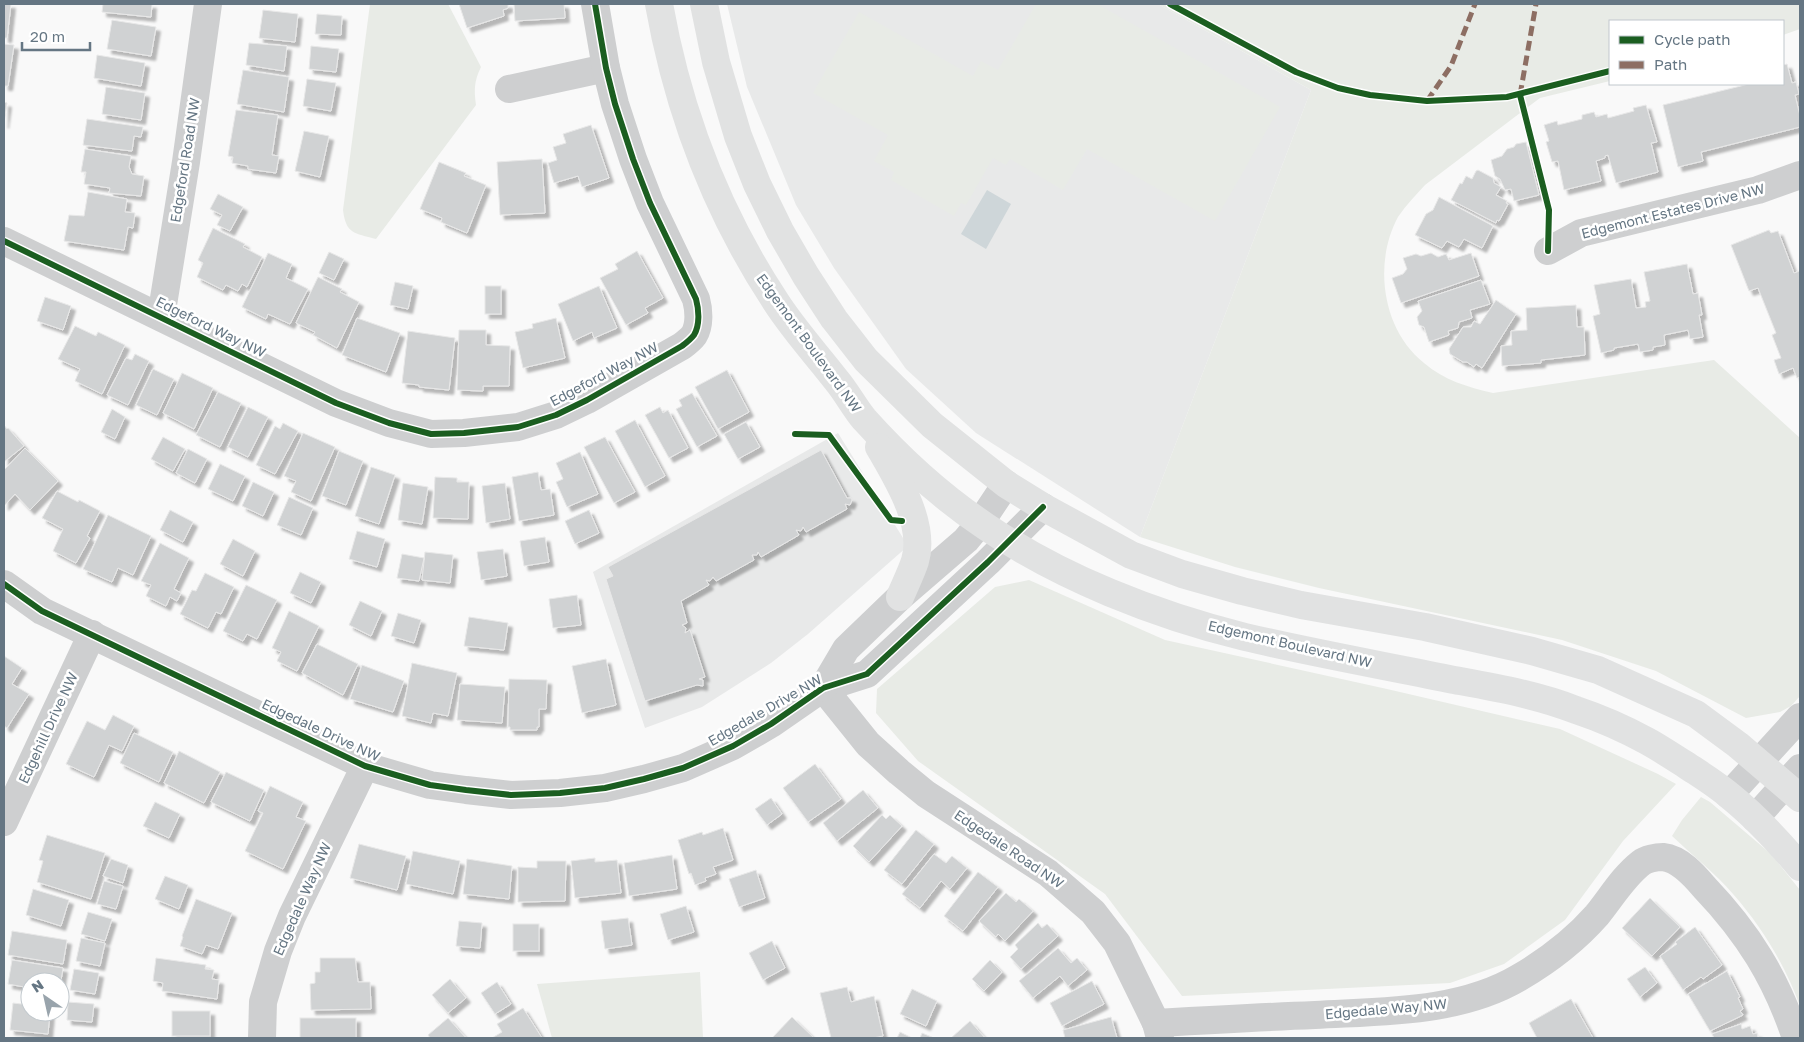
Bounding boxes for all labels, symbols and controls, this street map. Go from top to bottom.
scale bar [22,20,90,52]
legend [1609,20,1784,85]
text: 20 m [30,27,65,45]
text: Cycle path [1654,30,1730,48]
text: Path [1654,55,1687,73]
street label: Edgeford Road NW [166,96,203,224]
street label: Edgemont Estates Drive NW [1579,179,1767,242]
street label: Edgemont Boulevard NW [753,270,866,416]
street label: Edgeford Way NW [153,293,270,361]
street label: Edgeford Way NW [547,338,661,409]
street label: Edgemont Boulevard NW [1207,616,1374,671]
street label: Edgehill Drive NW [14,669,81,786]
street label: Edgedale Drive NW [705,670,825,749]
street label: Edgedale Drive NW [259,695,384,765]
street label: Edgedale Road NW [951,806,1068,892]
street label: Edgedale Way NW [269,839,334,958]
north arrow [20,972,70,1022]
text: N [28,976,47,996]
street label: Edgedale Way NW [1324,995,1448,1022]

